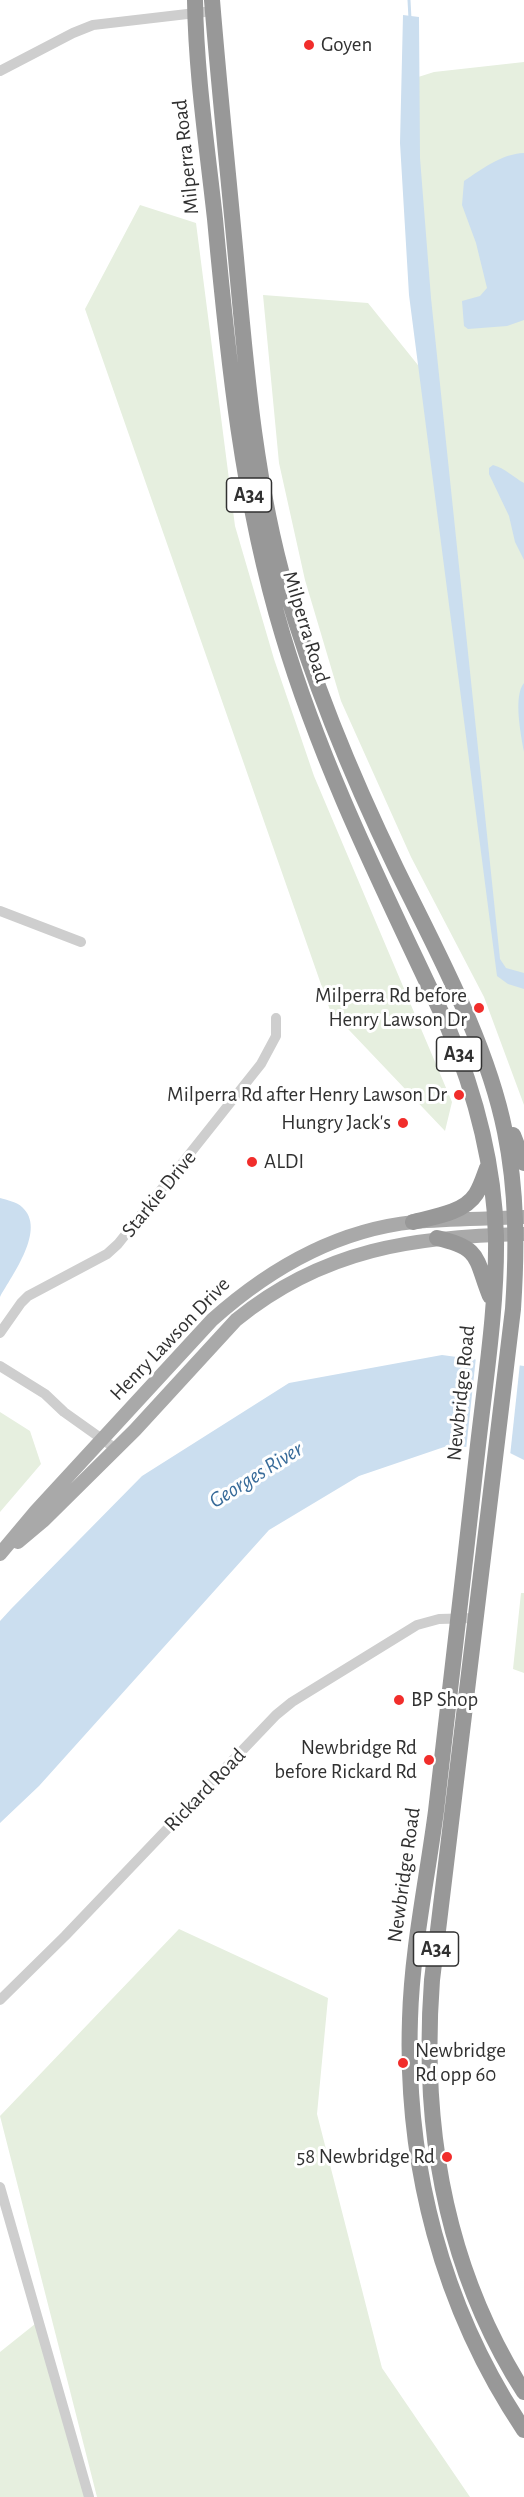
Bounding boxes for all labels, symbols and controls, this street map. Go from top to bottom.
place label: Goyen [321,32,372,58]
marker: Goyen [302,38,316,52]
street label: Milperra Road [167,98,205,216]
road number: A34 [226,478,272,512]
street label: Milperra Road [277,568,335,686]
place label: Milperra Rd before Henry Lawson Dr [315,983,467,1033]
marker: Milperra Rd before Henry Lawson Dr [472,1001,486,1015]
road number: A34 [436,1037,482,1071]
place label: Milperra Rd after Henry Lawson Dr [167,1082,447,1108]
marker: Milperra Rd after Henry Lawson Dr [452,1088,466,1102]
place label: Hungry Jack's [281,1110,391,1136]
marker: Hungry Jack's [396,1116,410,1130]
street label: Starkie Drive [116,1146,202,1242]
place label: ALDI [264,1149,304,1175]
marker: ALDI [245,1155,259,1169]
street label: Henry Lawson Drive [105,1272,235,1406]
street label: Newbridge Road [441,1324,481,1462]
water label: Georges River [204,1436,308,1514]
place label: BP Shop [411,1687,478,1713]
marker: BP Shop [392,1693,406,1707]
place label: Newbridge Rd before Rickard Rd [274,1735,417,1785]
street label: Rickard Road [159,1743,251,1837]
marker: Newbridge Rd before Rickard Rd [422,1753,436,1767]
street label: Newbridge Road [382,1806,426,1944]
road number: A34 [414,1932,458,1966]
place label: Newbridge Rd opp 60 [415,2038,506,2088]
marker: Newbridge Rd opp 60 [396,2056,410,2070]
place label: 58 Newbridge Rd [297,2144,435,2170]
marker: 58 Newbridge Rd [440,2150,454,2164]

